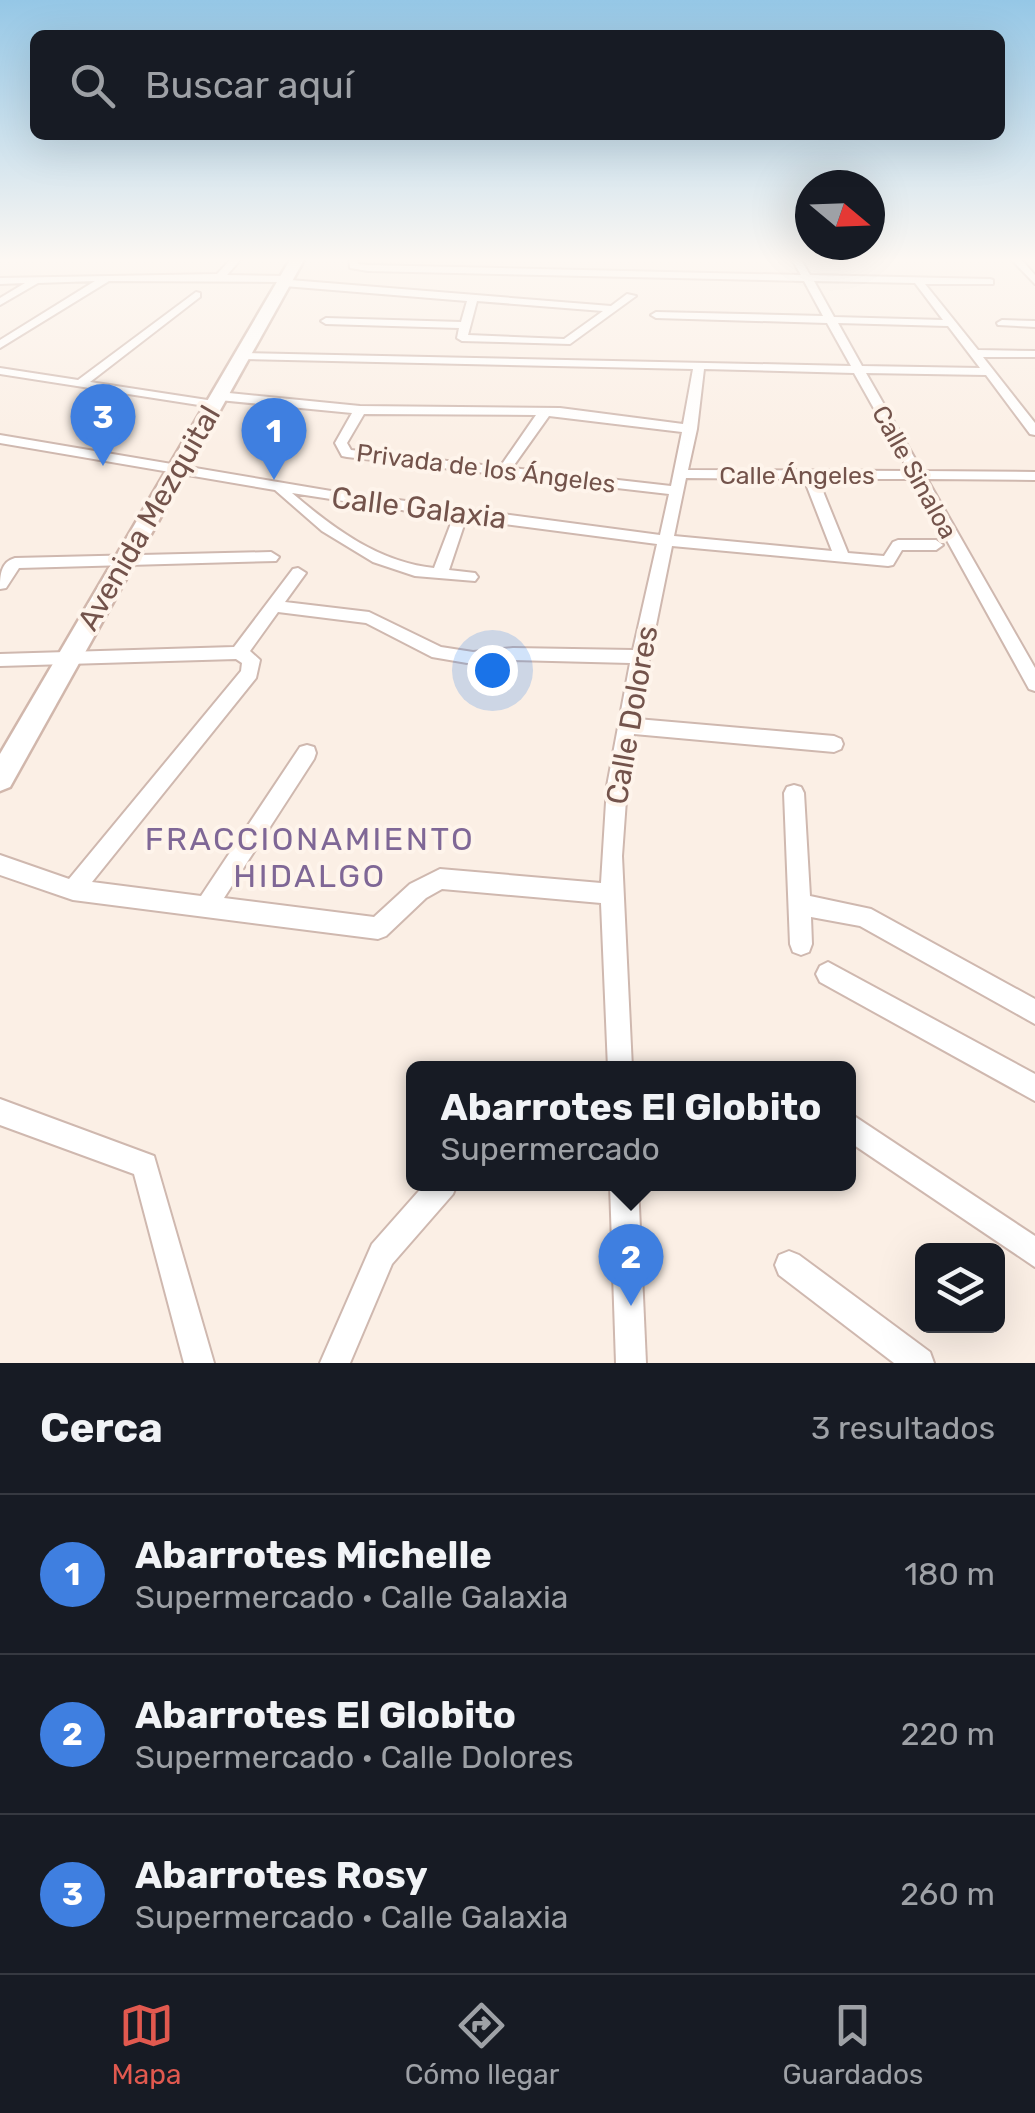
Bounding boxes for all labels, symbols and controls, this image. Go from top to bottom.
search box [30,30,1005,140]
icon: search [65,58,120,113]
text: Buscar aquí [145,62,353,108]
north arrow [795,170,885,260]
pin: 3 [70,384,136,466]
pin: 1 [242,398,306,480]
street label: Avenida Mezquital [70,399,228,637]
street label: Calle Sinaloa [866,401,963,544]
street label: Privada de los Ángeles [355,438,617,499]
street label: Calle Ángeles [719,461,875,490]
street label: Calle Galaxia [329,479,509,537]
street label: Calle Dolores [599,623,665,807]
your location [467,645,518,696]
district label: FRACCIONAMIENTO HIDALGO [145,820,475,895]
popup [406,1061,856,1191]
text: Abarrotes El Globito [441,1084,822,1130]
text: Supermercado [441,1130,660,1168]
pin: 2 [598,1224,664,1306]
map controls [915,1243,1005,1333]
button: layers [915,1243,1005,1333]
text: Cerca [40,1403,163,1453]
text: 3 resultados [811,1409,995,1447]
text: Abarrotes Michelle [135,1532,492,1578]
text: 1 [65,1555,80,1593]
text: 180 m [904,1555,995,1593]
text: Supermercado · Calle Galaxia [135,1578,568,1616]
text: Abarrotes El Globito [135,1692,516,1738]
text: 2 [62,1715,83,1753]
text: 220 m [901,1715,995,1753]
text: Supermercado · Calle Dolores [135,1738,573,1776]
text: Abarrotes Rosy [135,1852,428,1898]
text: 3 [62,1875,83,1913]
text: 260 m [900,1875,995,1913]
text: Supermercado · Calle Galaxia [135,1898,568,1936]
tab: Mapa [112,1998,181,2091]
tab: Cómo llegar [405,1998,559,2091]
tab: Guardados [783,1998,923,2091]

